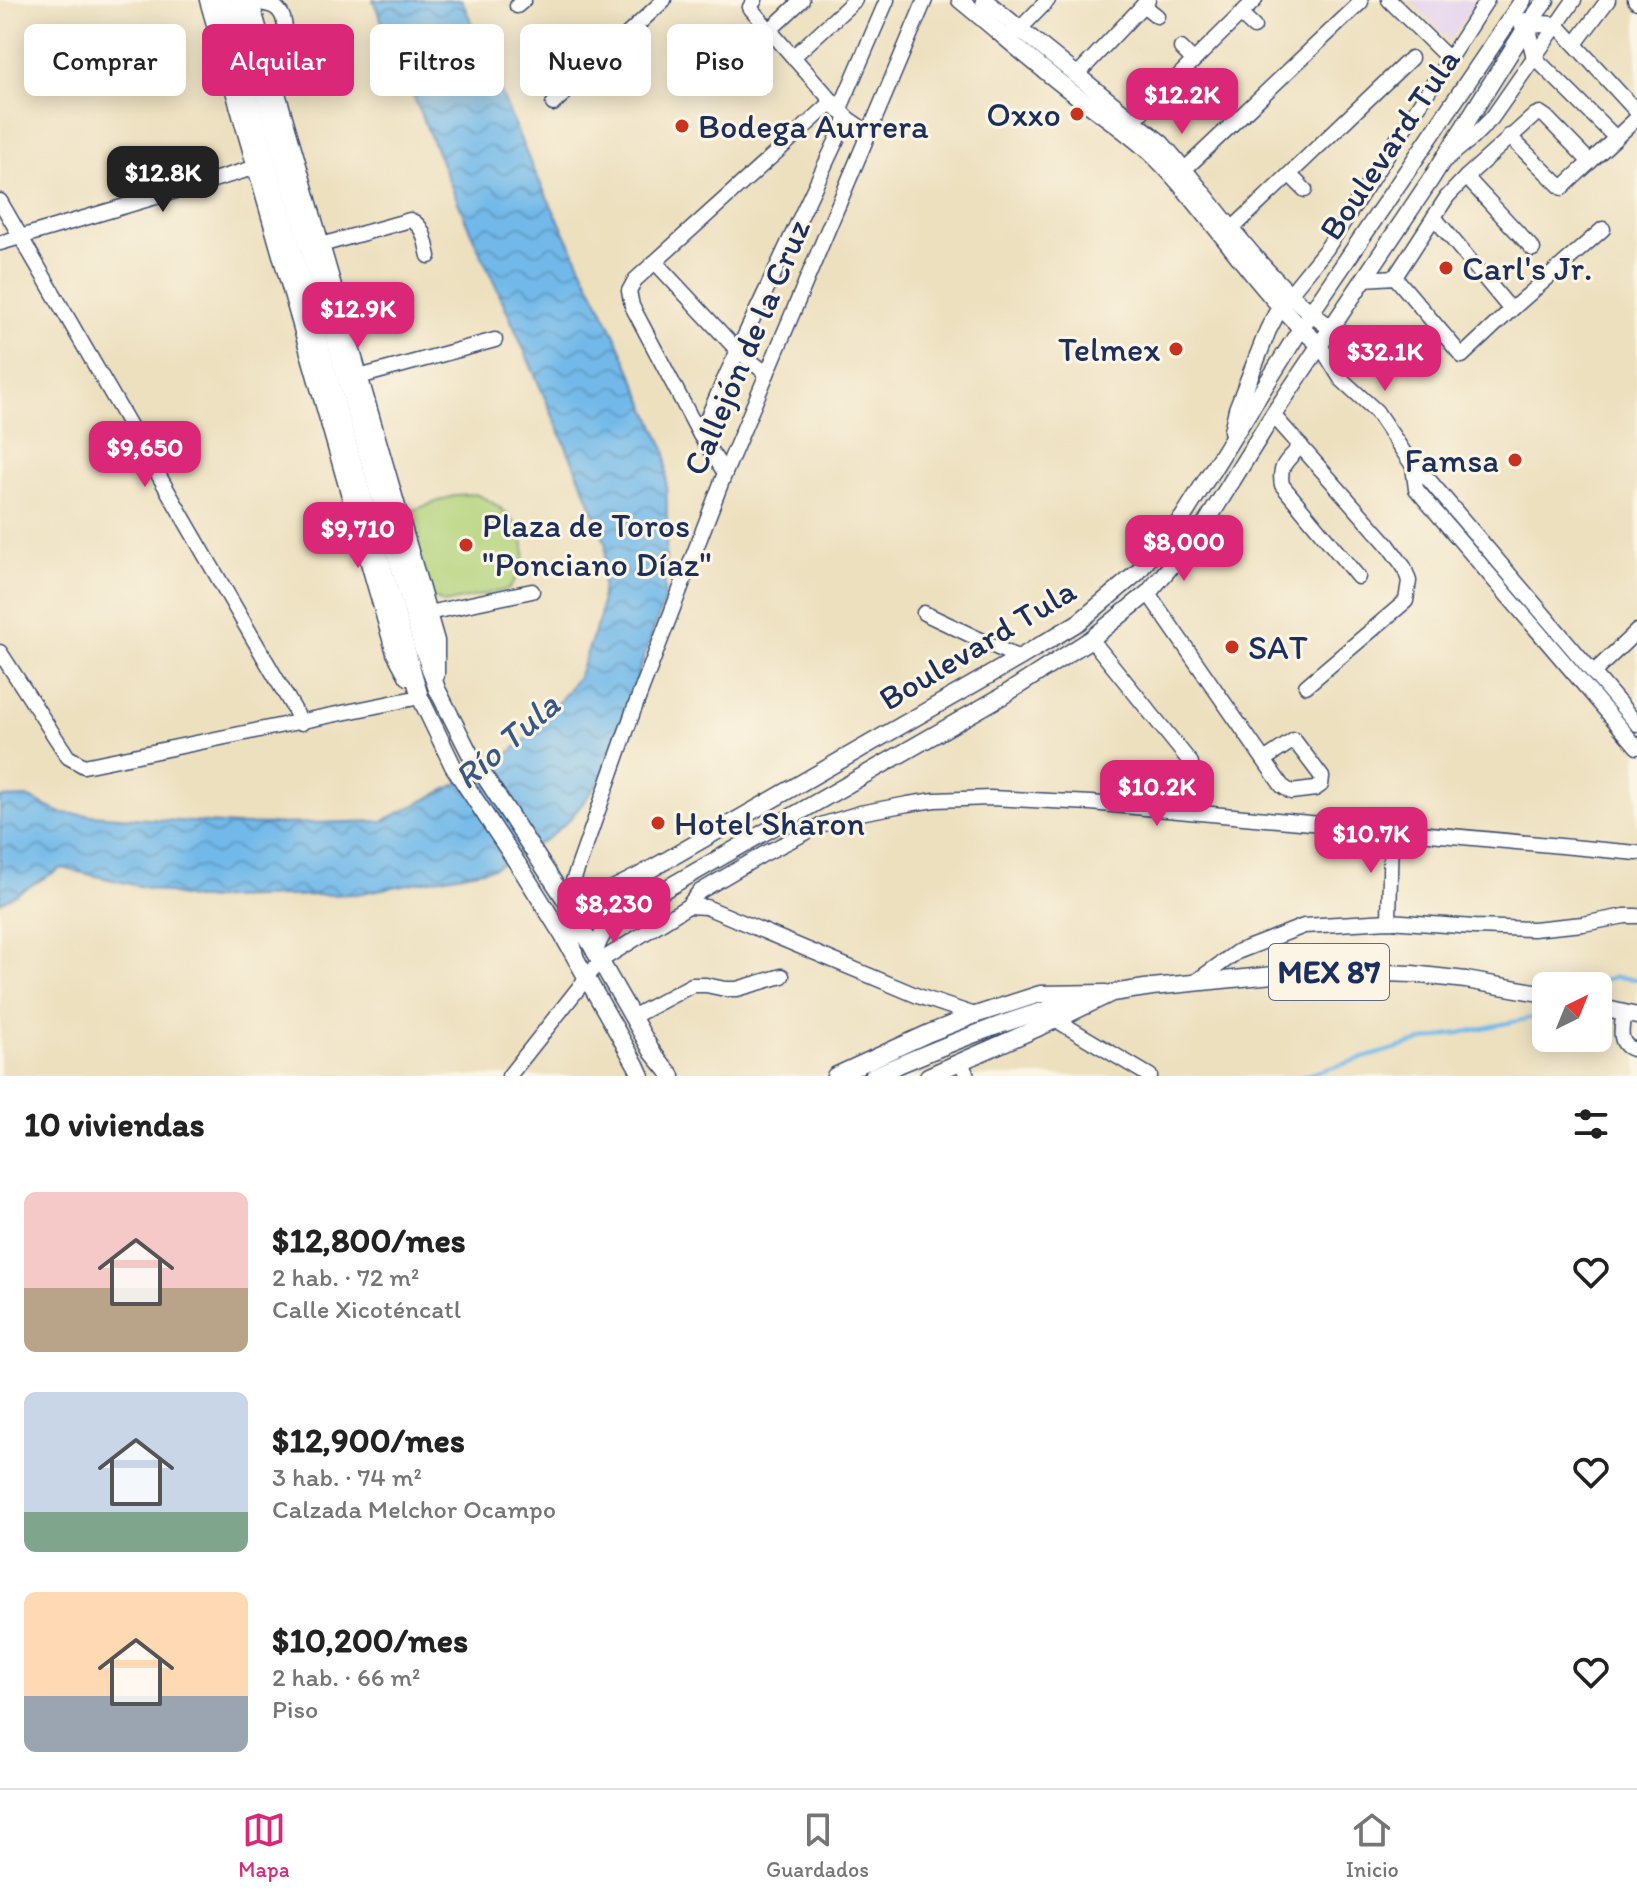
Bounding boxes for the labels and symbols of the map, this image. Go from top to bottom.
street label: Boulevard Tula [1310,40,1469,248]
pin: $12.2K [1117,68,1247,136]
place label: Oxxo [986,94,1061,135]
marker: Oxxo [1068,105,1086,123]
place label: Bodega Aurrera [698,106,929,147]
marker: Bodega Aurrera [673,117,691,135]
pin: $12.8K [98,146,228,214]
street label: Callejón de la Cruz [674,213,819,481]
place label: Carl's Jr. [1462,248,1592,289]
marker: Carl's Jr. [1437,259,1455,277]
pin: $12.9K [293,282,423,350]
pin: $32.1K [1320,325,1450,393]
place label: Telmex [1058,329,1160,370]
marker: Telmex [1167,340,1185,358]
pin: $9,650 [80,421,210,489]
place label: Famsa [1405,440,1499,481]
marker: Famsa [1506,451,1524,469]
pin: $9,710 [293,502,423,570]
place label: Plaza de Toros "Ponciano Díaz" [482,505,712,585]
pin: $8,000 [1119,515,1249,583]
marker: Plaza de Toros "Ponciano Díaz" [457,536,475,554]
street label: Boulevard Tula [871,569,1083,719]
place label: SAT [1248,627,1308,668]
marker: SAT [1223,638,1241,656]
water label: Río Tula [445,683,568,798]
pin: $10.2K [1092,760,1222,828]
place label: Hotel Sharon [674,803,865,844]
pin: $10.7K [1306,807,1436,875]
marker: Hotel Sharon [649,814,667,832]
pin: $8,230 [549,877,679,945]
road number: MEX 87 [1269,944,1389,1000]
north arrow [1532,972,1612,1052]

